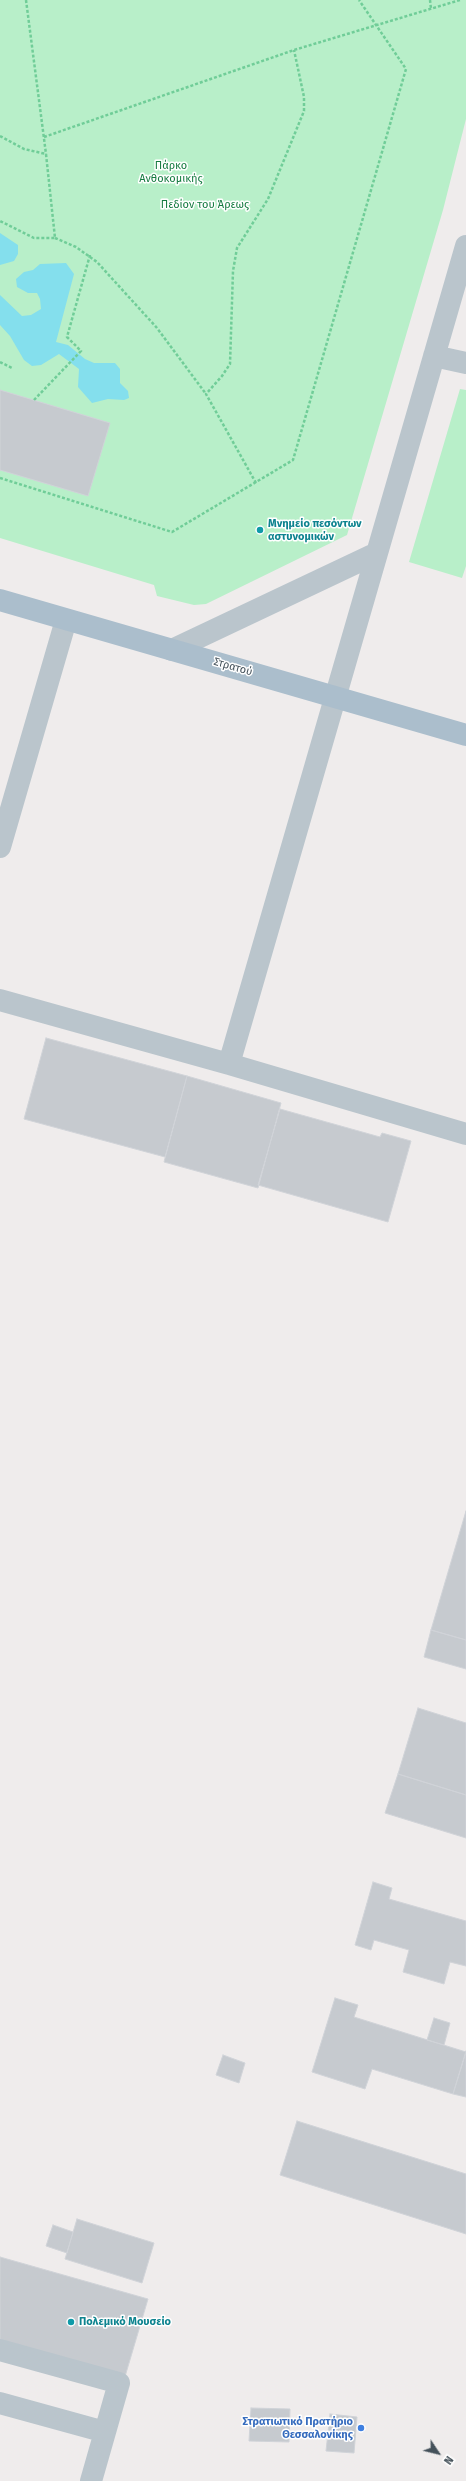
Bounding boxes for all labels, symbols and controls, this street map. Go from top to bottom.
park label: Πάρκο Ανθοκομικής [139,159,203,185]
park label: Πεδίον του Άρεως [161,198,249,212]
place label: Μνημείο πεσόντων αστυνομικών [268,517,362,543]
marker: Μνημείο πεσόντων αστυνομικών [255,525,265,535]
street label: Στρατού [212,655,254,679]
place label: Πολεμικό Μουσείο [79,2315,171,2329]
marker: Πολεμικό Μουσείο [66,2317,76,2327]
place label: Στρατιωτικό Πρατήριο Θεσσαλονίκης [243,2415,353,2441]
marker: Στρατιωτικό Πρατήριο Θεσσαλονίκης [356,2423,366,2433]
north arrow [418,2433,458,2473]
text: N [441,2453,456,2467]

